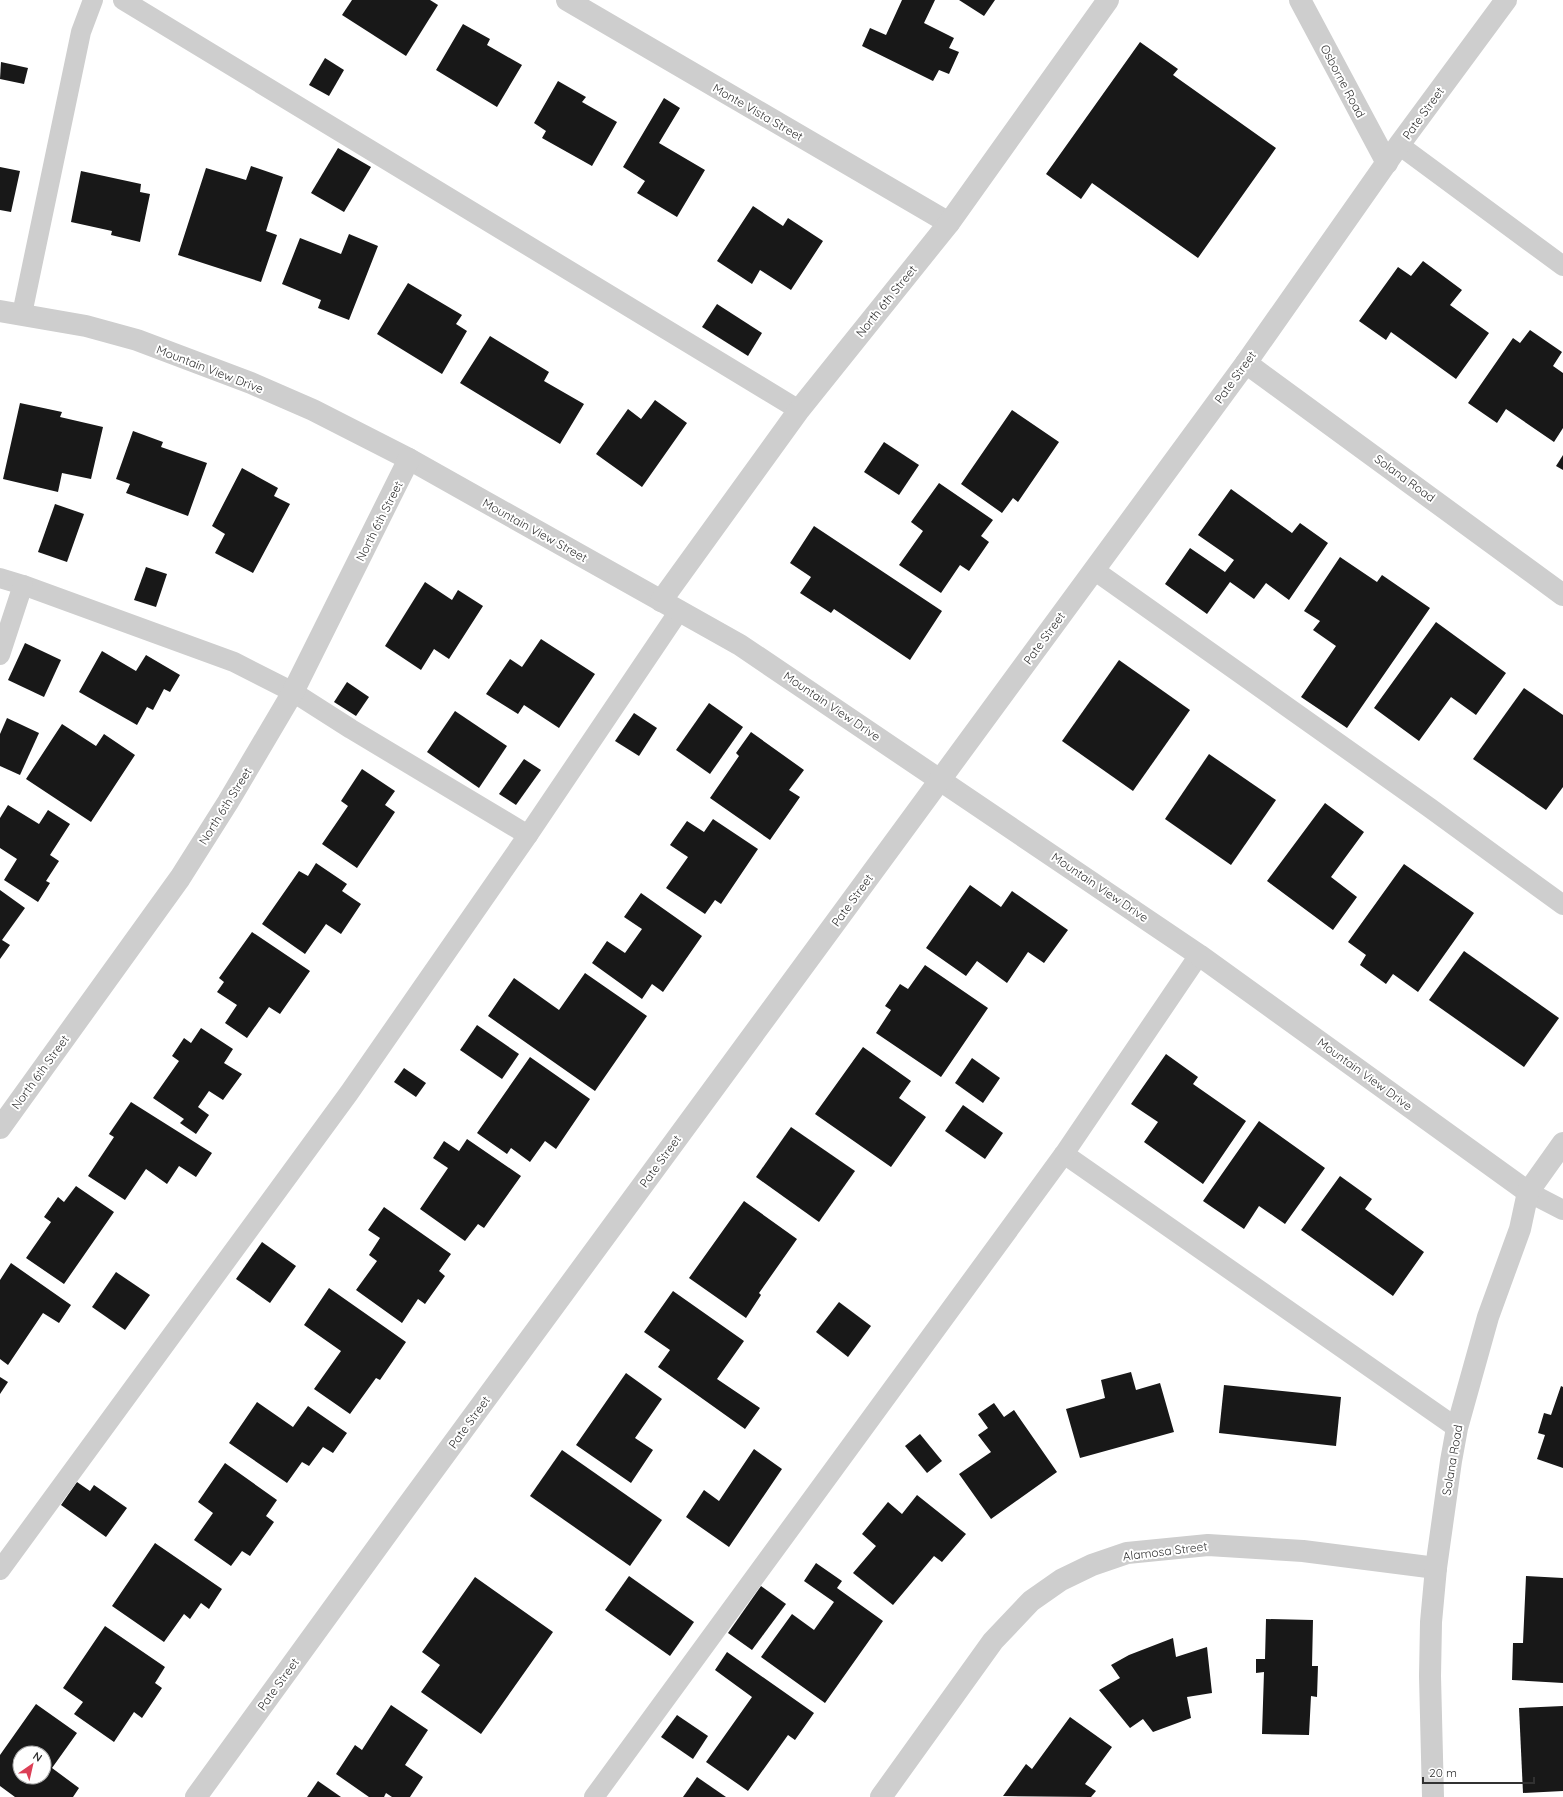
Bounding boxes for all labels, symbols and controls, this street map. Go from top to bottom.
street label: Osborne Road [1317,42,1369,120]
street label: Monte Vista Street [710,80,806,144]
street label: Pate Street [1399,84,1447,142]
street label: North 6th Street [852,262,920,340]
street label: Mountain View Drive [154,342,266,396]
street label: Pate Street [1211,348,1259,406]
street label: Solana Road [1372,451,1438,505]
street label: North 6th Street [352,478,406,564]
street label: Mountain View Street [480,495,590,565]
street label: Pate Street [1020,609,1068,667]
street label: Mountain View Drive [781,668,883,744]
street label: North 6th Street [195,765,255,847]
street label: Mountain View Drive [1049,849,1151,925]
street label: Pate Street [828,871,876,929]
street label: North 6th Street [8,1032,72,1112]
street label: Mountain View Drive [1315,1035,1416,1114]
street label: Pate Street [636,1132,684,1190]
street label: Pate Street [445,1393,493,1451]
street label: Solana Road [1438,1424,1466,1496]
street label: Alamosa Street [1122,1538,1208,1564]
street label: Pate Street [254,1655,302,1713]
north arrow [12,1745,52,1785]
text: N [30,1749,45,1765]
scale bar [1423,1759,1534,1785]
text: 20 m [1429,1765,1457,1780]

